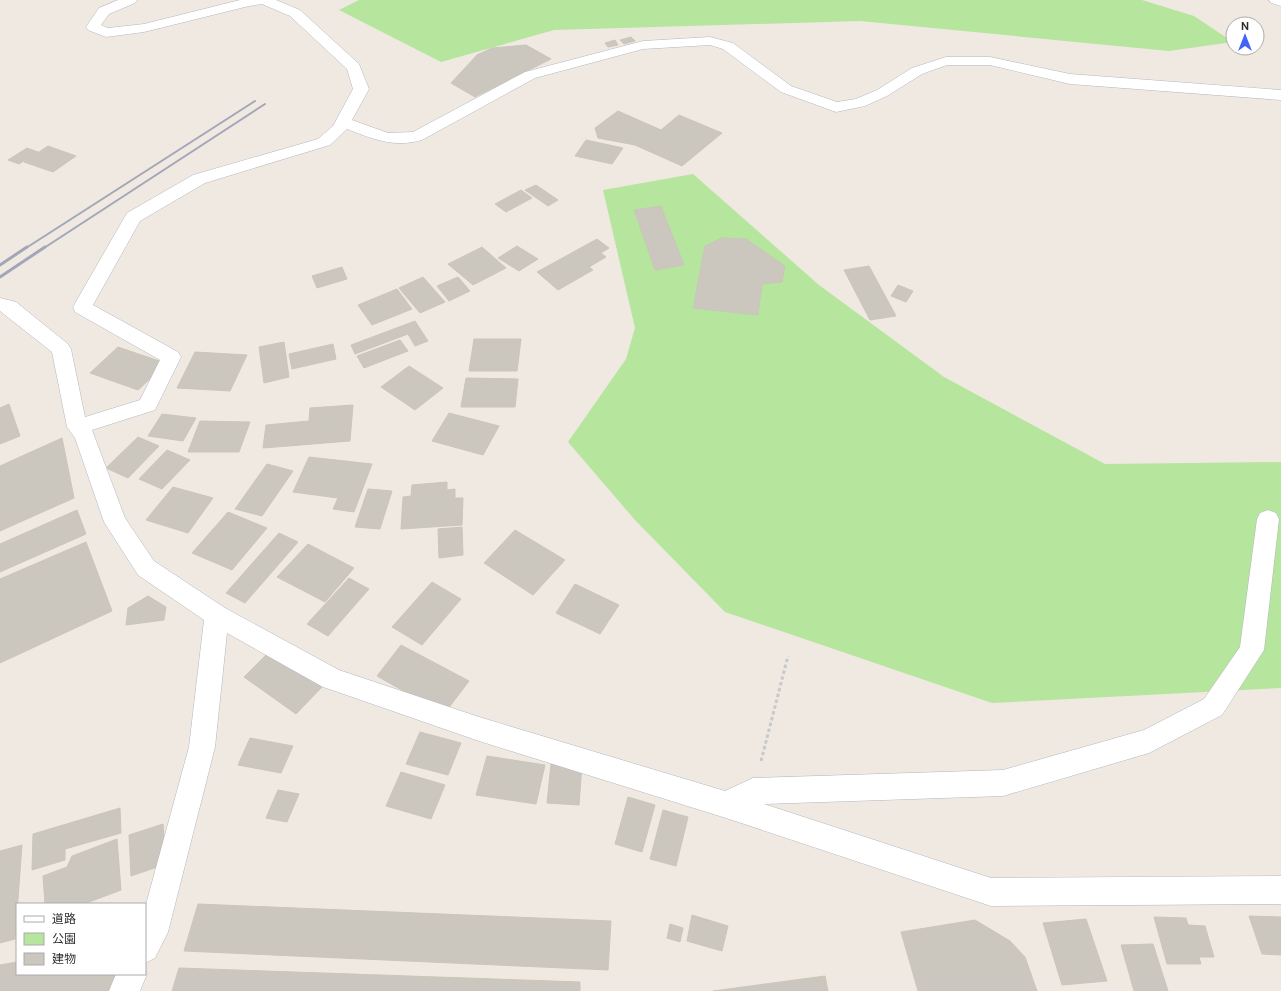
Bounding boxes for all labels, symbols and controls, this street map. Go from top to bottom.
north arrow [1225,16,1265,56]
text: N [1241,19,1249,33]
legend [16,903,146,975]
text: 道路 [52,911,76,927]
text: 公園 [52,931,76,947]
text: 建物 [52,951,76,967]

